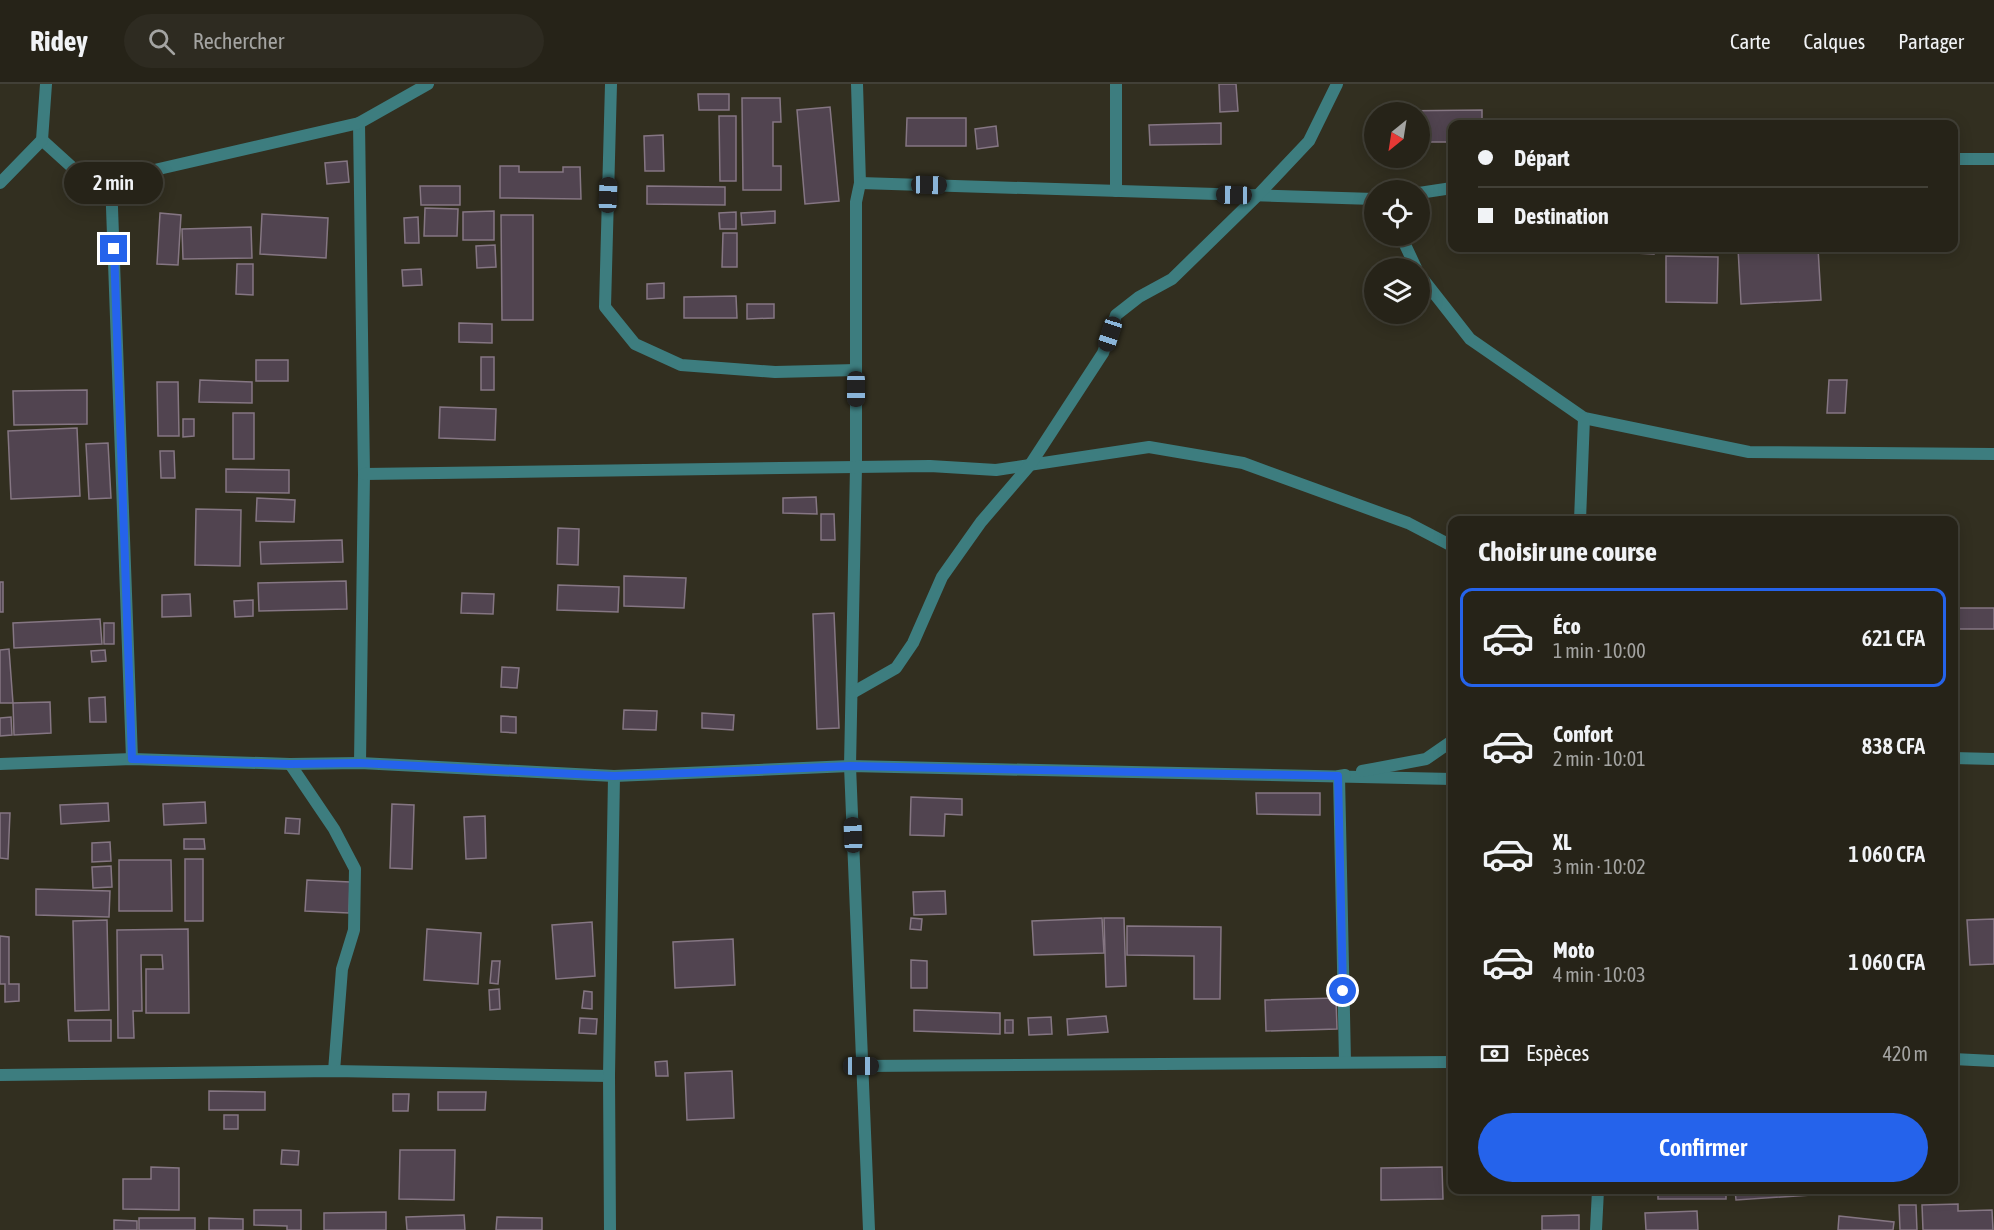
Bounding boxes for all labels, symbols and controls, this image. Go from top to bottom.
search box [124,14,544,68]
text: Ridey [30,25,88,57]
icon: search [145,25,178,58]
text: Rechercher [193,28,284,54]
text: Carte [1730,29,1771,53]
text: Calques [1804,29,1865,53]
text: Partager [1898,29,1964,53]
north arrow [1364,102,1430,168]
map controls [1364,102,1430,324]
text: Départ [1514,145,1570,171]
callout: 2 min [64,162,164,204]
text: 2 min [93,171,134,194]
car [911,176,947,194]
car [598,177,618,213]
button: locate [1364,180,1430,246]
car [1216,186,1252,204]
text: Destination [1514,203,1609,229]
route end [100,235,127,262]
button: layers [1364,258,1430,324]
car [1096,314,1124,354]
car [847,371,865,407]
text: Choisir une course [1478,536,1657,567]
icon: car [1481,611,1535,665]
text: Éco [1553,613,1581,639]
text: 621 CFA [1862,625,1925,651]
text: 1 min · 10:00 [1553,639,1646,662]
icon: car [1481,719,1535,773]
text: Confort [1553,721,1613,747]
text: 838 CFA [1862,733,1925,759]
text: 2 min · 10:01 [1553,747,1646,770]
car [843,817,863,853]
icon: car [1481,827,1535,881]
text: XL [1553,829,1571,855]
text: 1 060 CFA [1849,841,1925,867]
text: 3 min · 10:02 [1553,855,1646,878]
icon: car [1481,935,1535,989]
text: Moto [1553,937,1595,963]
text: 1 060 CFA [1849,949,1925,975]
text: 4 min · 10:03 [1553,963,1646,986]
route start [1329,977,1356,1004]
icon: cash [1478,1037,1511,1070]
text: Espèces [1526,1040,1589,1066]
text: 420 m [1883,1042,1928,1065]
car [843,1057,879,1075]
button: Confirmer [1478,1113,1928,1182]

